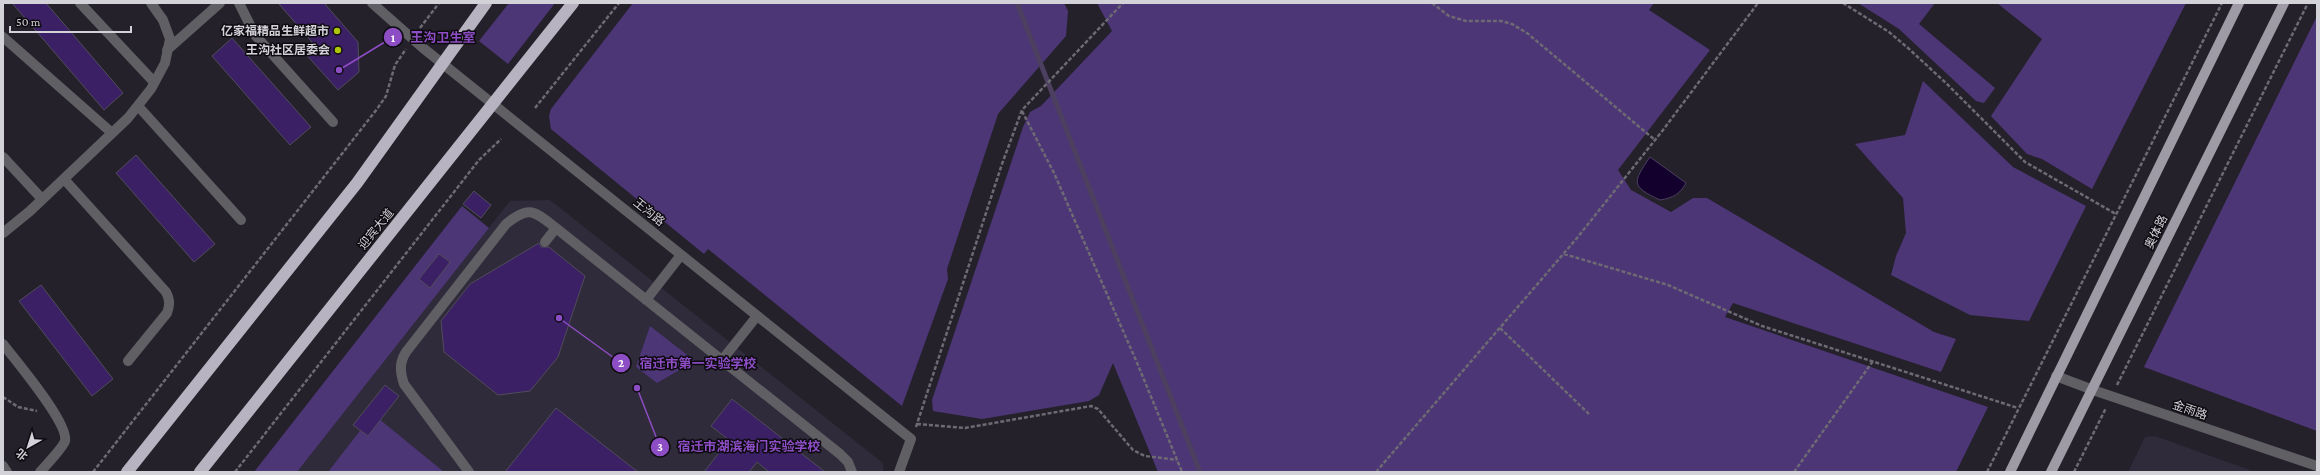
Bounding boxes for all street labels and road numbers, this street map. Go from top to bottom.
street label: 王沟路 [631,195,667,229]
street label: 迎宾大道 [355,206,397,252]
street label: 奥体路 [2142,213,2170,251]
street label: 金雨路 [2171,398,2209,422]

